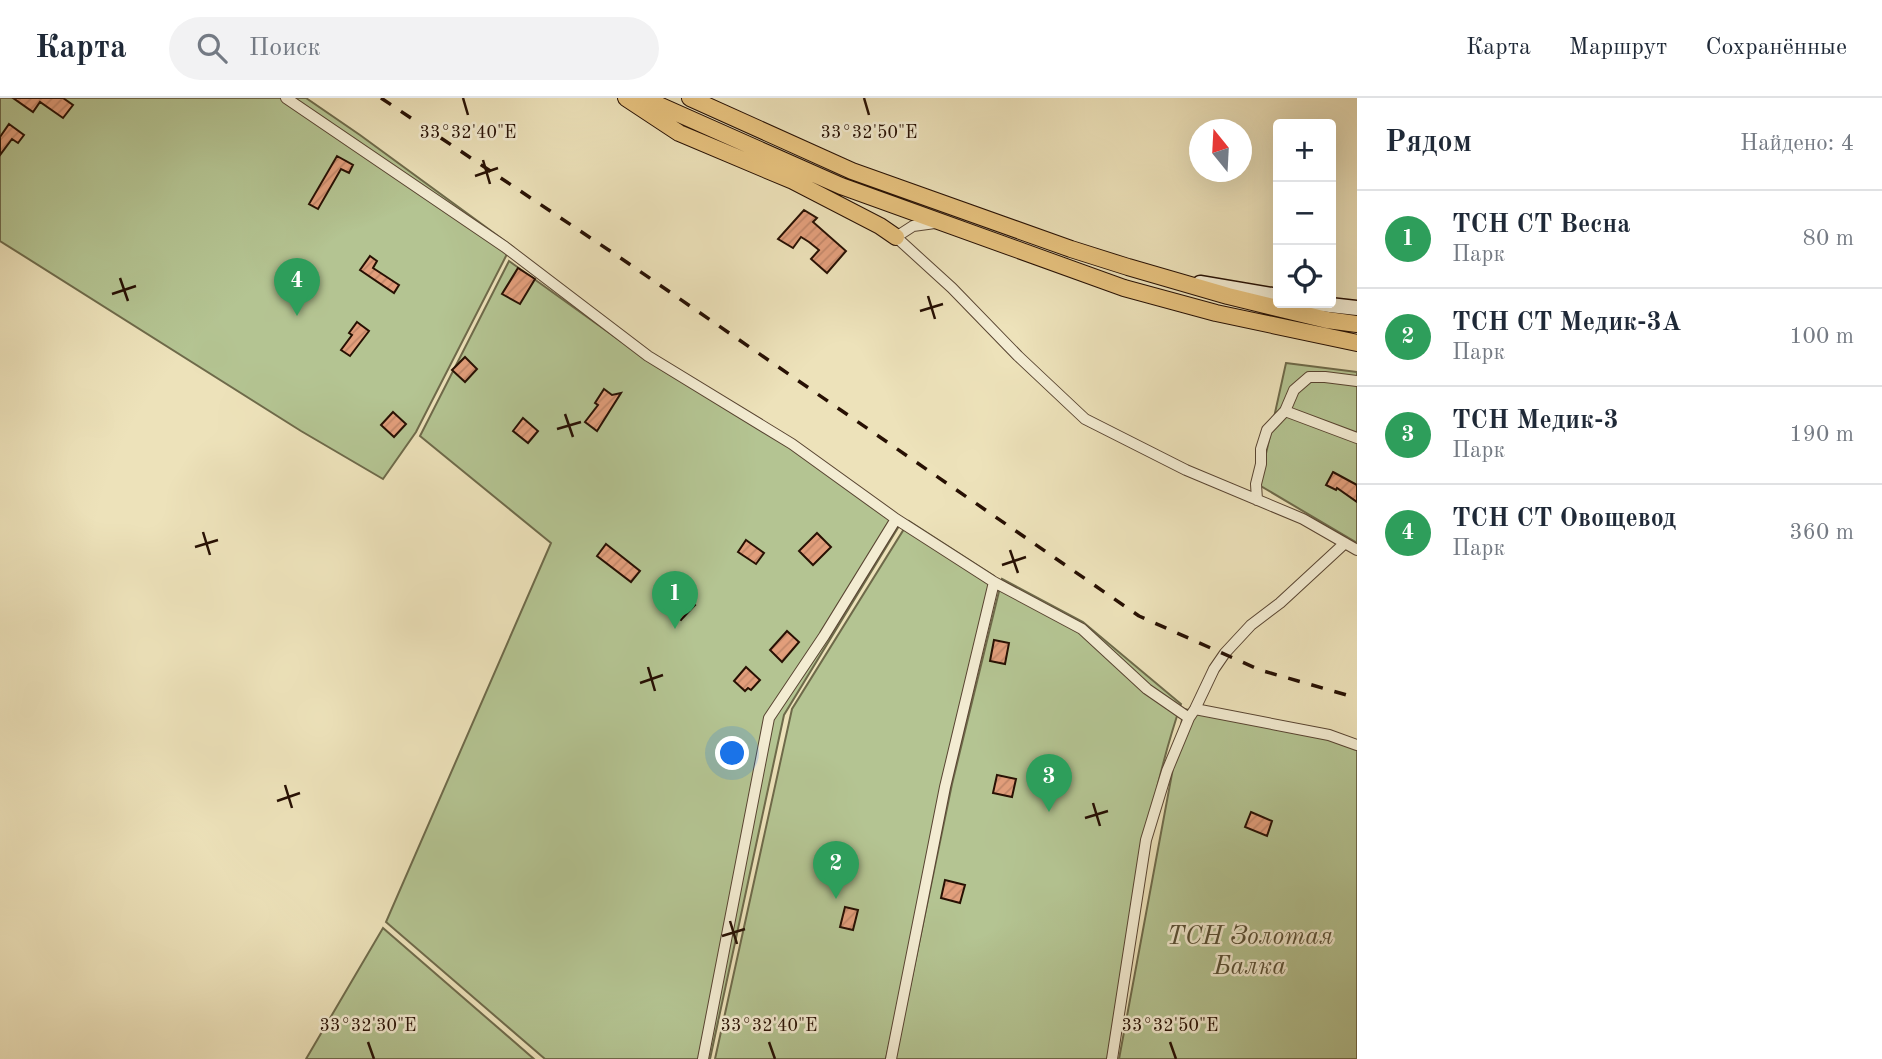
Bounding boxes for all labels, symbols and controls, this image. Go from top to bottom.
search box [169,17,659,80]
icon: search [193,29,231,67]
text: Карта [35,32,127,65]
text: Поиск [249,35,321,61]
text: Карта [1466,36,1531,60]
text: Маршрут [1569,36,1667,60]
text: Сохранённые [1705,36,1847,60]
north arrow [1189,119,1252,182]
map controls [1273,119,1336,308]
button: + [1273,119,1336,182]
text: 33°32'40"E [420,124,516,142]
text: 33°32'50"E [821,124,917,142]
text: Рядом [1385,128,1472,158]
text: Найдено: 4 [1740,132,1854,155]
button: − [1273,182,1336,245]
text: ТСН СТ Весна [1452,212,1630,238]
text: 1 [1401,227,1415,250]
text: 80 m [1803,227,1854,250]
text: Парк [1452,243,1505,266]
button: locate [1273,245,1336,308]
pin: 4 [274,258,320,316]
text: ТСН СТ Медик-3А [1452,310,1681,336]
text: 2 [1401,325,1415,348]
text: 100 m [1789,325,1854,348]
text: Парк [1452,341,1505,364]
text: ТСН Медик-3 [1452,408,1619,434]
text: 3 [1401,423,1415,446]
text: 190 m [1789,423,1854,446]
text: Парк [1452,439,1505,462]
text: ТСН СТ Овощевод [1452,506,1676,532]
text: 4 [1401,521,1415,544]
text: 360 m [1789,521,1854,544]
text: Парк [1452,537,1505,560]
pin: 1 [652,571,698,629]
your location [715,736,749,770]
pin: 3 [1026,754,1072,812]
pin: 2 [813,841,859,899]
park label: ТСН Золотая Балка [1167,924,1333,980]
text: 33°32'30"E [320,1017,416,1035]
text: 33°32'40"E [721,1017,817,1035]
text: 33°32'50"E [1122,1017,1218,1035]

